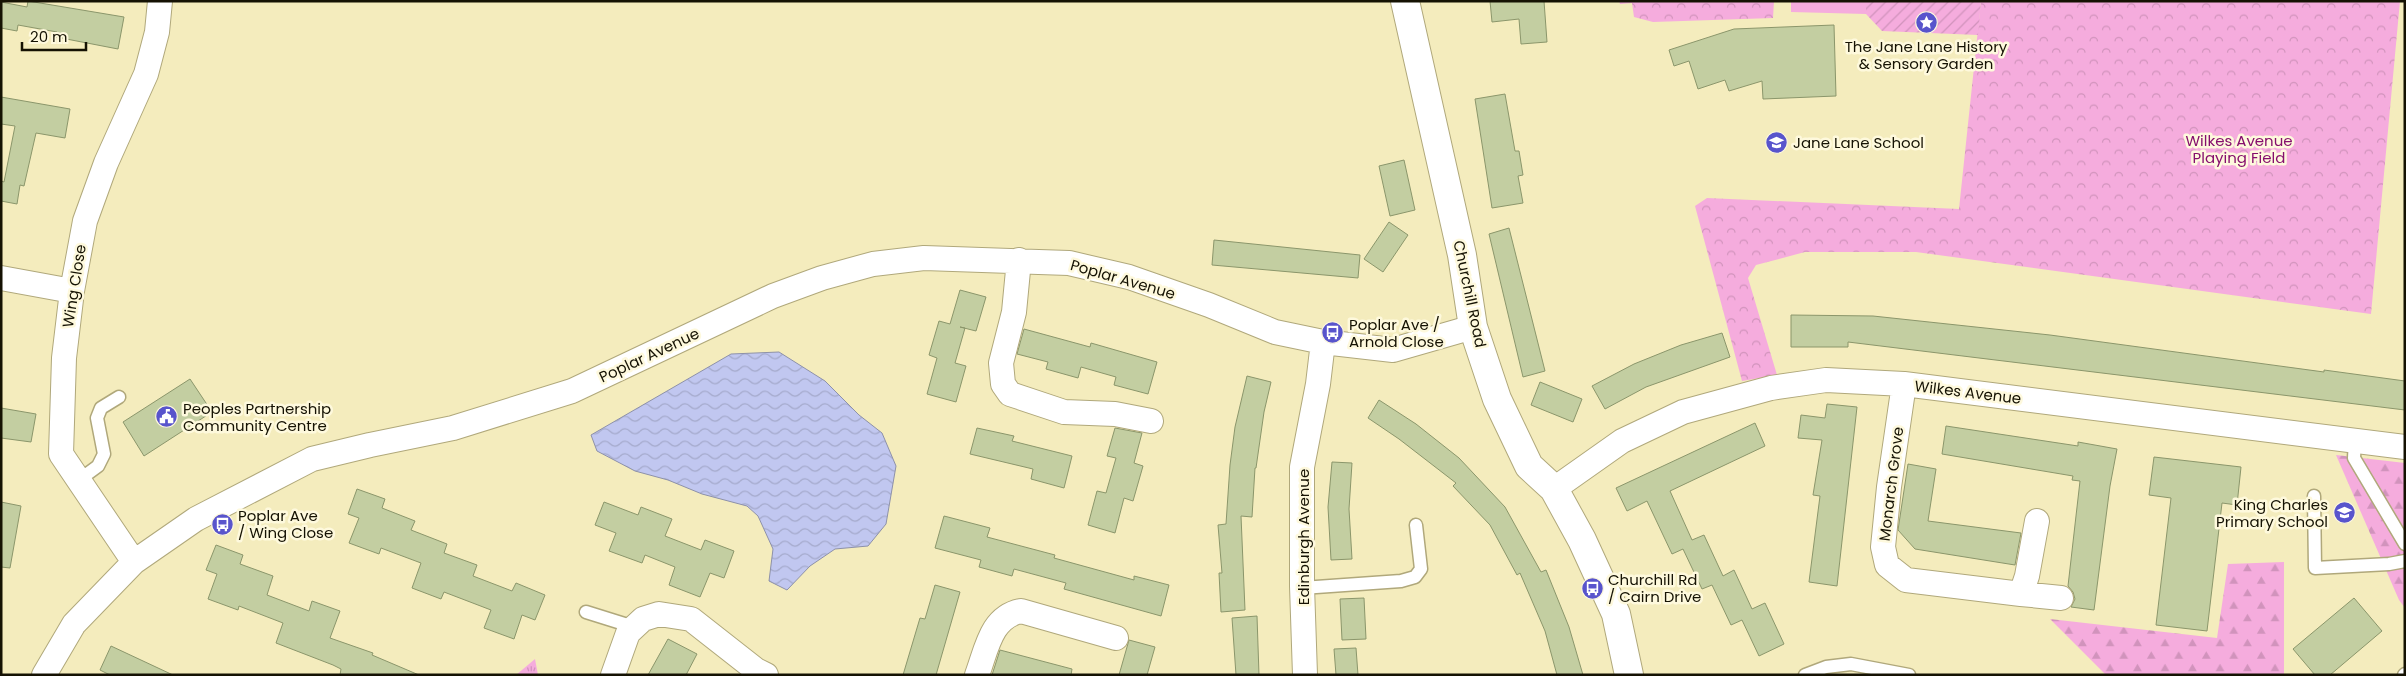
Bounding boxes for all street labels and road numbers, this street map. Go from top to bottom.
street label: Churchill Road [1448,238,1492,350]
street label: Wing Close [57,243,91,329]
street label: Poplar Avenue [1068,254,1178,304]
street label: Poplar Avenue [596,323,702,387]
street label: Wilkes Avenue [1914,375,2022,409]
street label: Monarch Grove [1874,426,1908,542]
street label: Edinburgh Avenue [1293,469,1314,605]

